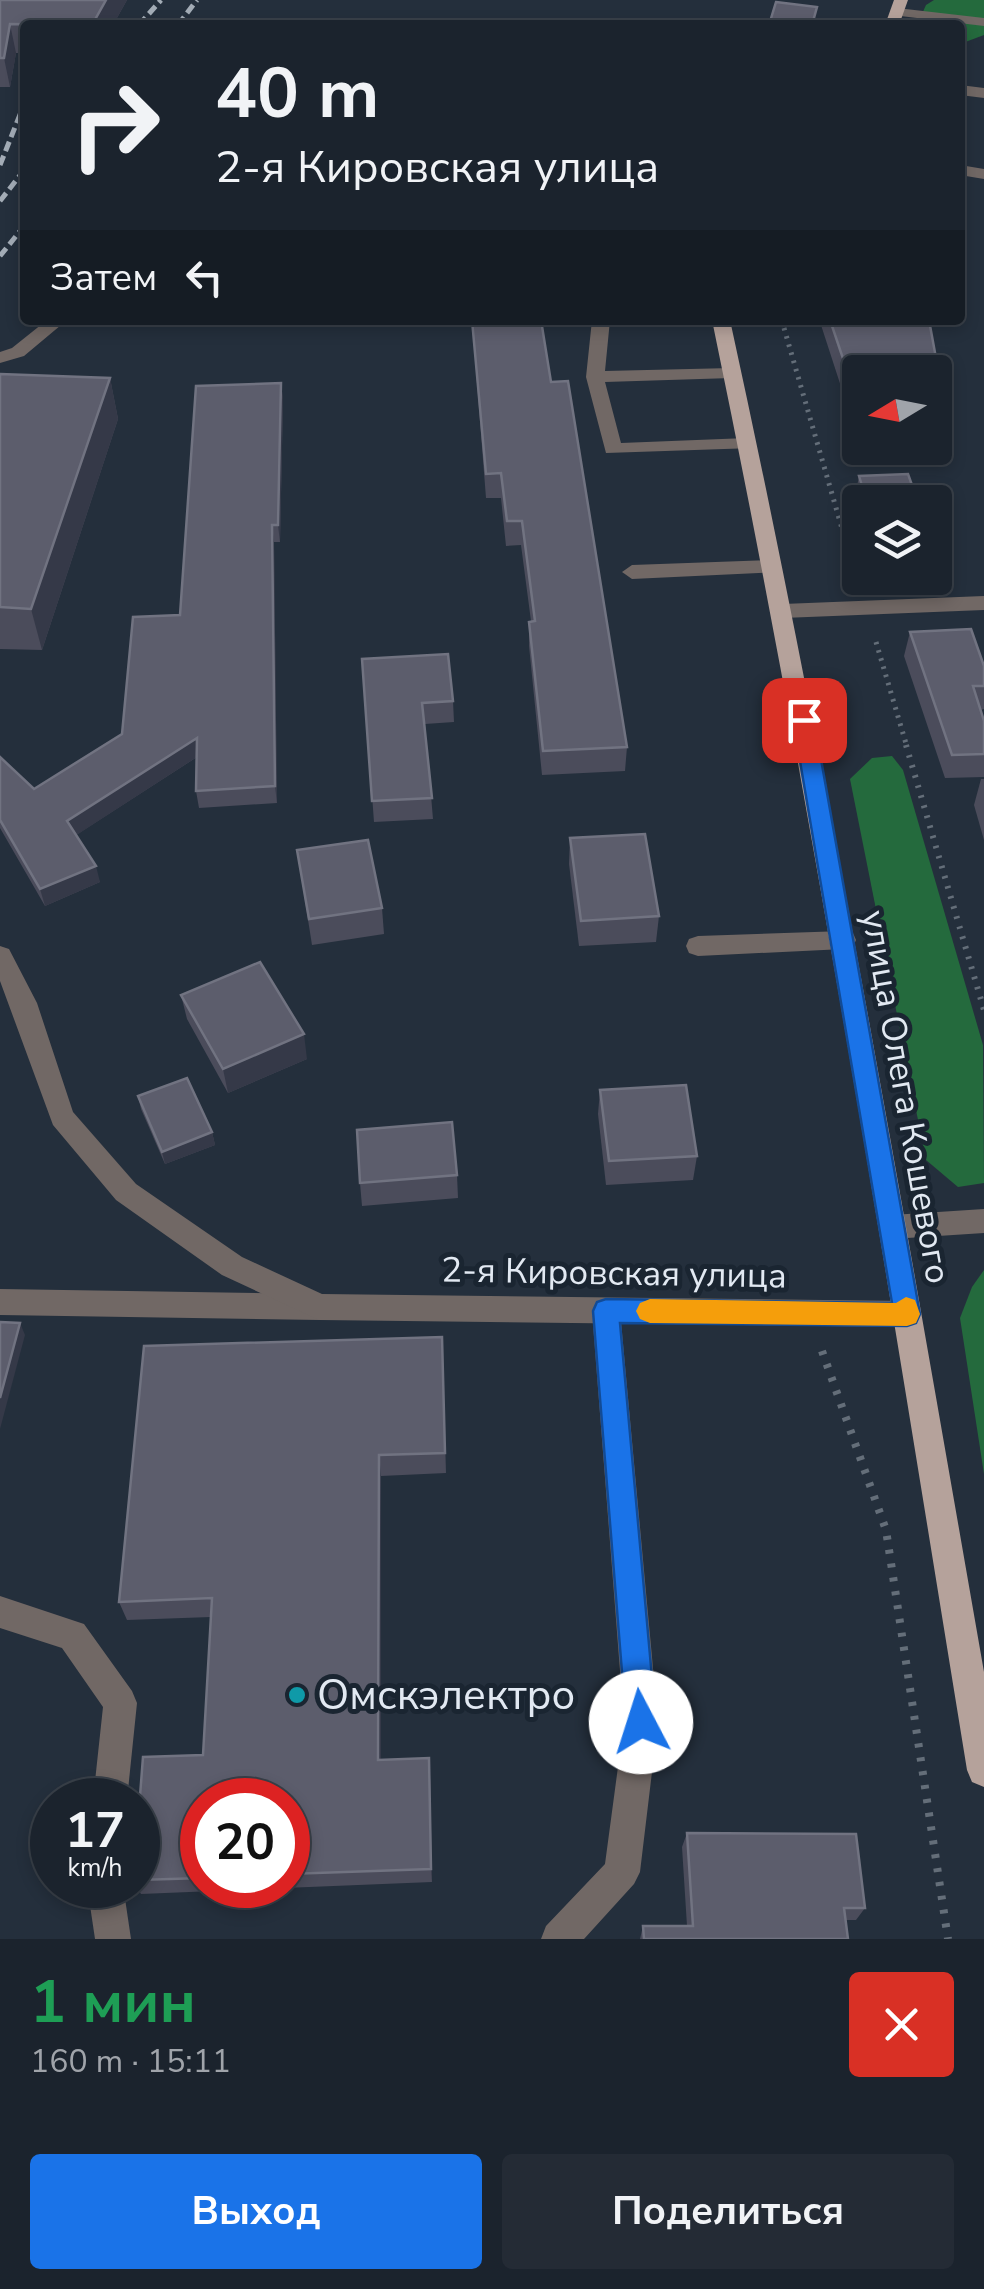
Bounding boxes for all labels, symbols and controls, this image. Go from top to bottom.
text: 40 m [215,46,379,142]
icon: right [50,60,180,190]
text: 2-я Кировская улица [215,137,659,198]
icon: left [177,250,232,305]
text: Затем [50,252,157,303]
north arrow [842,355,952,465]
map controls [842,355,952,595]
button: layers [842,485,952,595]
pin [762,678,847,763]
icon: arrive [777,693,832,748]
street label: улица Олега Кошевого [850,907,962,1287]
street label: 2-я Кировская улица [441,1246,787,1300]
place label: Омскэлектро [317,1667,575,1724]
position arrow [589,1670,693,1774]
marker: Омскэлектро [286,1684,308,1706]
speed limit sign: 20 [180,1778,310,1908]
text: 17 [65,1796,125,1865]
text: km/h [67,1851,123,1885]
text: 1 мин [30,1961,196,2043]
button: close [849,1972,954,2077]
text: 160 m · 15:11 [30,2040,231,2083]
button: Выход [30,2154,482,2269]
button: Поделиться [502,2154,954,2269]

